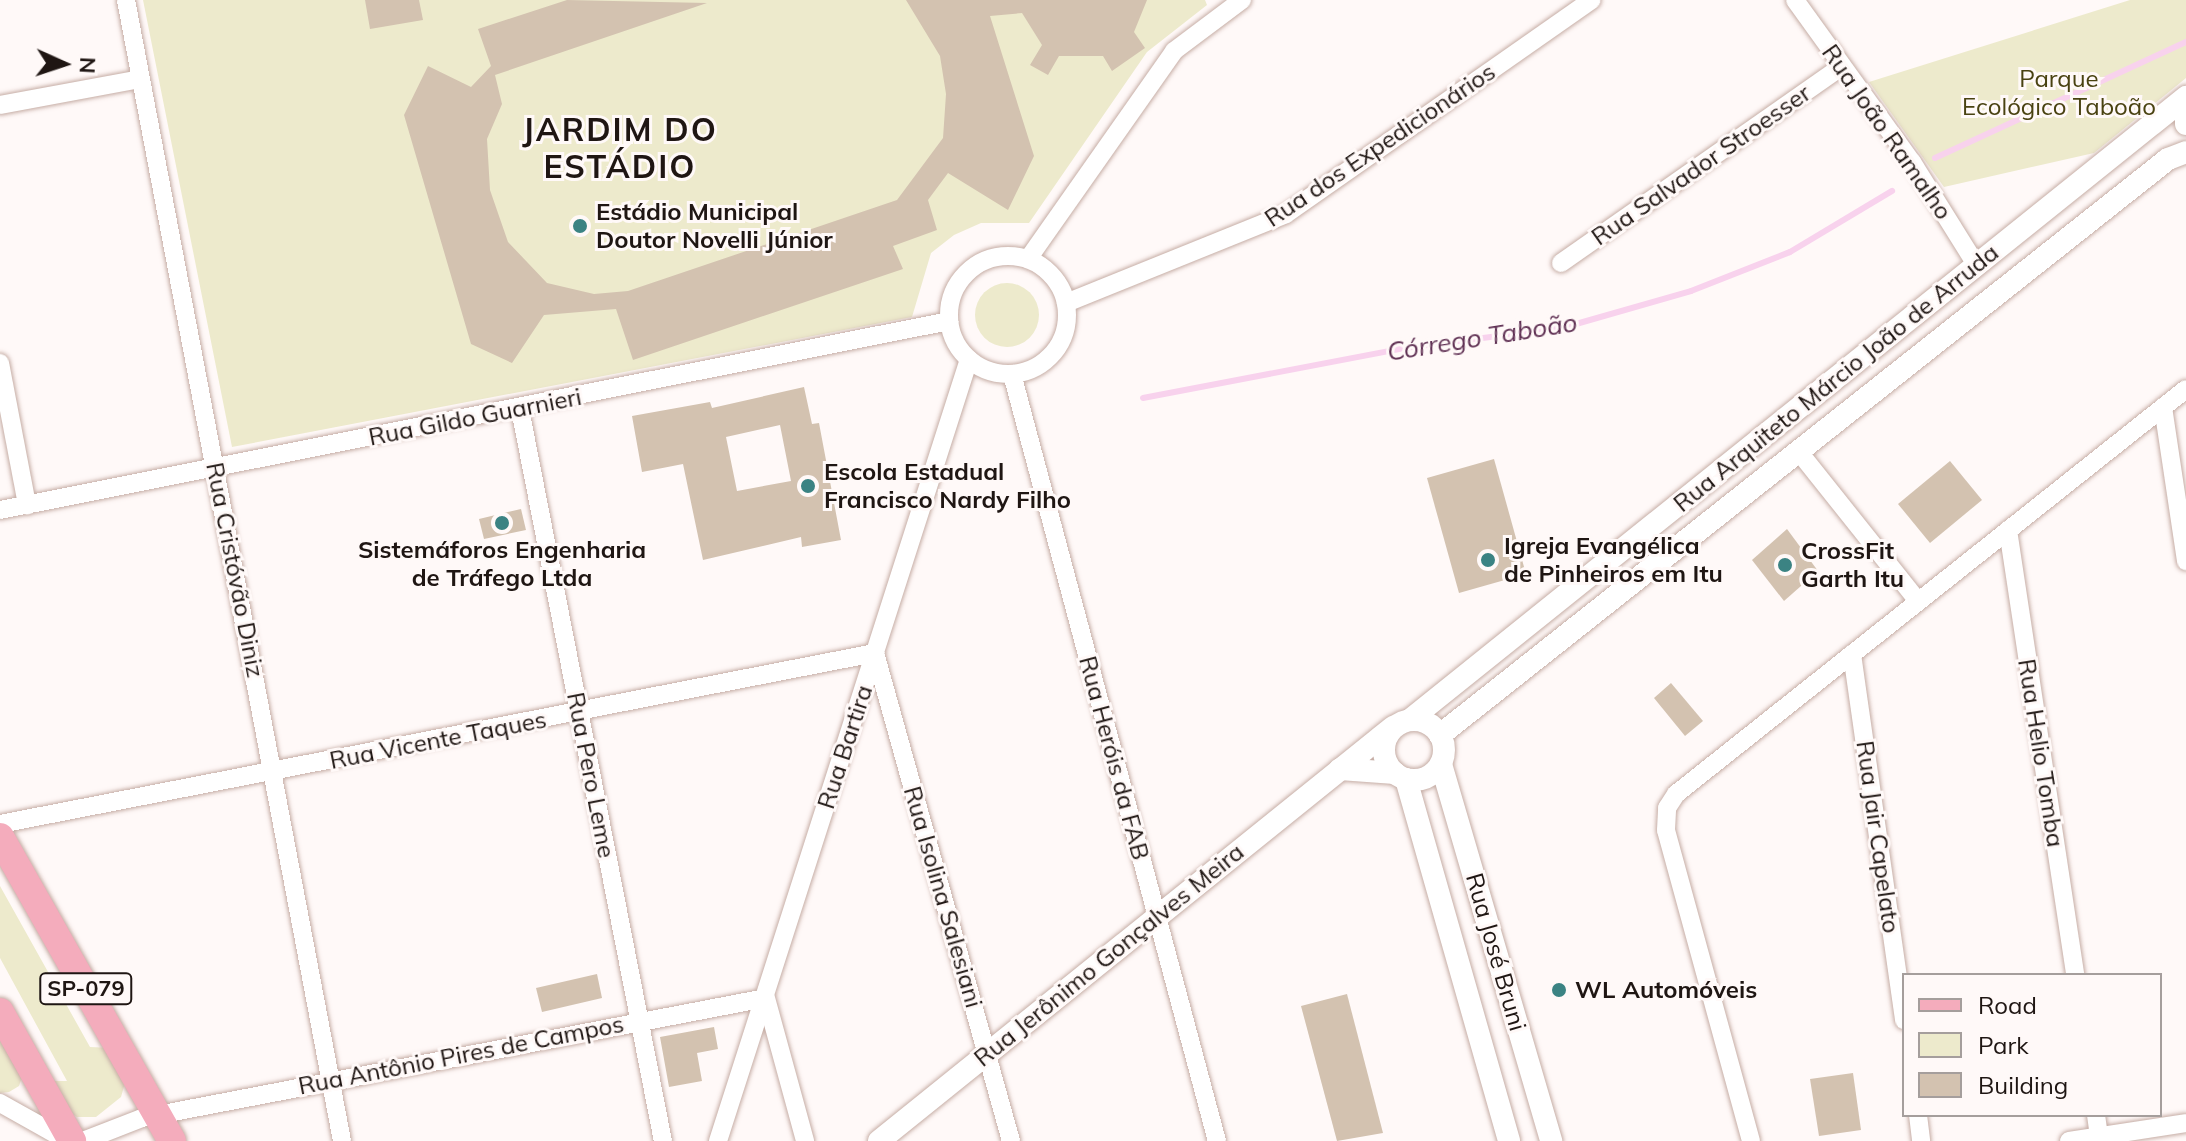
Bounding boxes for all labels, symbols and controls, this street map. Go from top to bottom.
north arrow [24,24,104,104]
street label: Rua João Ramalho [1816,39,1958,225]
text: N [74,56,102,74]
street label: Rua dos Expedicionários [1259,57,1501,233]
park label: Parque Ecológico Taboão [1962,65,2156,121]
street label: Rua Salvador Stroesser [1586,79,1816,251]
district label: JARDIM DO ESTÁDIO [522,111,718,186]
place label: Estádio Municipal Doutor Novelli Júnior [596,198,833,254]
marker: Estádio Municipal Doutor Novelli Júnior [571,217,589,235]
street label: Rua Arquiteto Márcio João de Arruda [1668,238,2004,518]
water label: Córrego Taboão [1385,307,1579,367]
street label: Rua Gildo Guarnieri [366,382,584,452]
place label: Escola Estadual Francisco Nardy Filho [824,458,1071,514]
street label: Rua Cristóvão Diniz [200,460,270,680]
marker: Escola Estadual Francisco Nardy Filho [799,477,817,495]
marker: Sistemáforos Engenharia de Tráfego Ltda [493,514,511,532]
place label: Igreja Evangélica de Pinheiros em Itu [1504,532,1723,588]
place label: Sistemáforos Engenharia de Tráfego Ltda [358,536,646,592]
place label: CrossFit Garth Itu [1801,537,1904,593]
marker: Igreja Evangélica de Pinheiros em Itu [1479,551,1497,569]
marker: CrossFit Garth Itu [1776,556,1794,574]
street label: Rua Heróis da FAB [1073,653,1155,863]
street label: Rua Helio Tomba [2012,657,2070,849]
street label: Rua Bartira [811,682,879,812]
street label: Rua Pero Leme [561,690,621,860]
street label: Rua Vicente Taques [327,705,549,775]
street label: Rua Jair Capelato [1850,739,1906,935]
street label: Rua Isolina Salesiani [898,783,988,1011]
street label: Rua Jerônimo Gonçalves Meira [968,837,1250,1073]
street label: Rua José Bruni [1460,870,1532,1034]
road number: SP-079 [38,971,134,1007]
legend [1902,973,2162,1117]
place label: WL Automóveis [1575,976,1757,1004]
marker: WL Automóveis [1550,981,1568,999]
text: Road [1978,990,2037,1020]
street label: Rua Antônio Pires de Campos [296,1009,626,1101]
text: Park [1978,1030,2029,1060]
text: Building [1978,1070,2068,1100]

